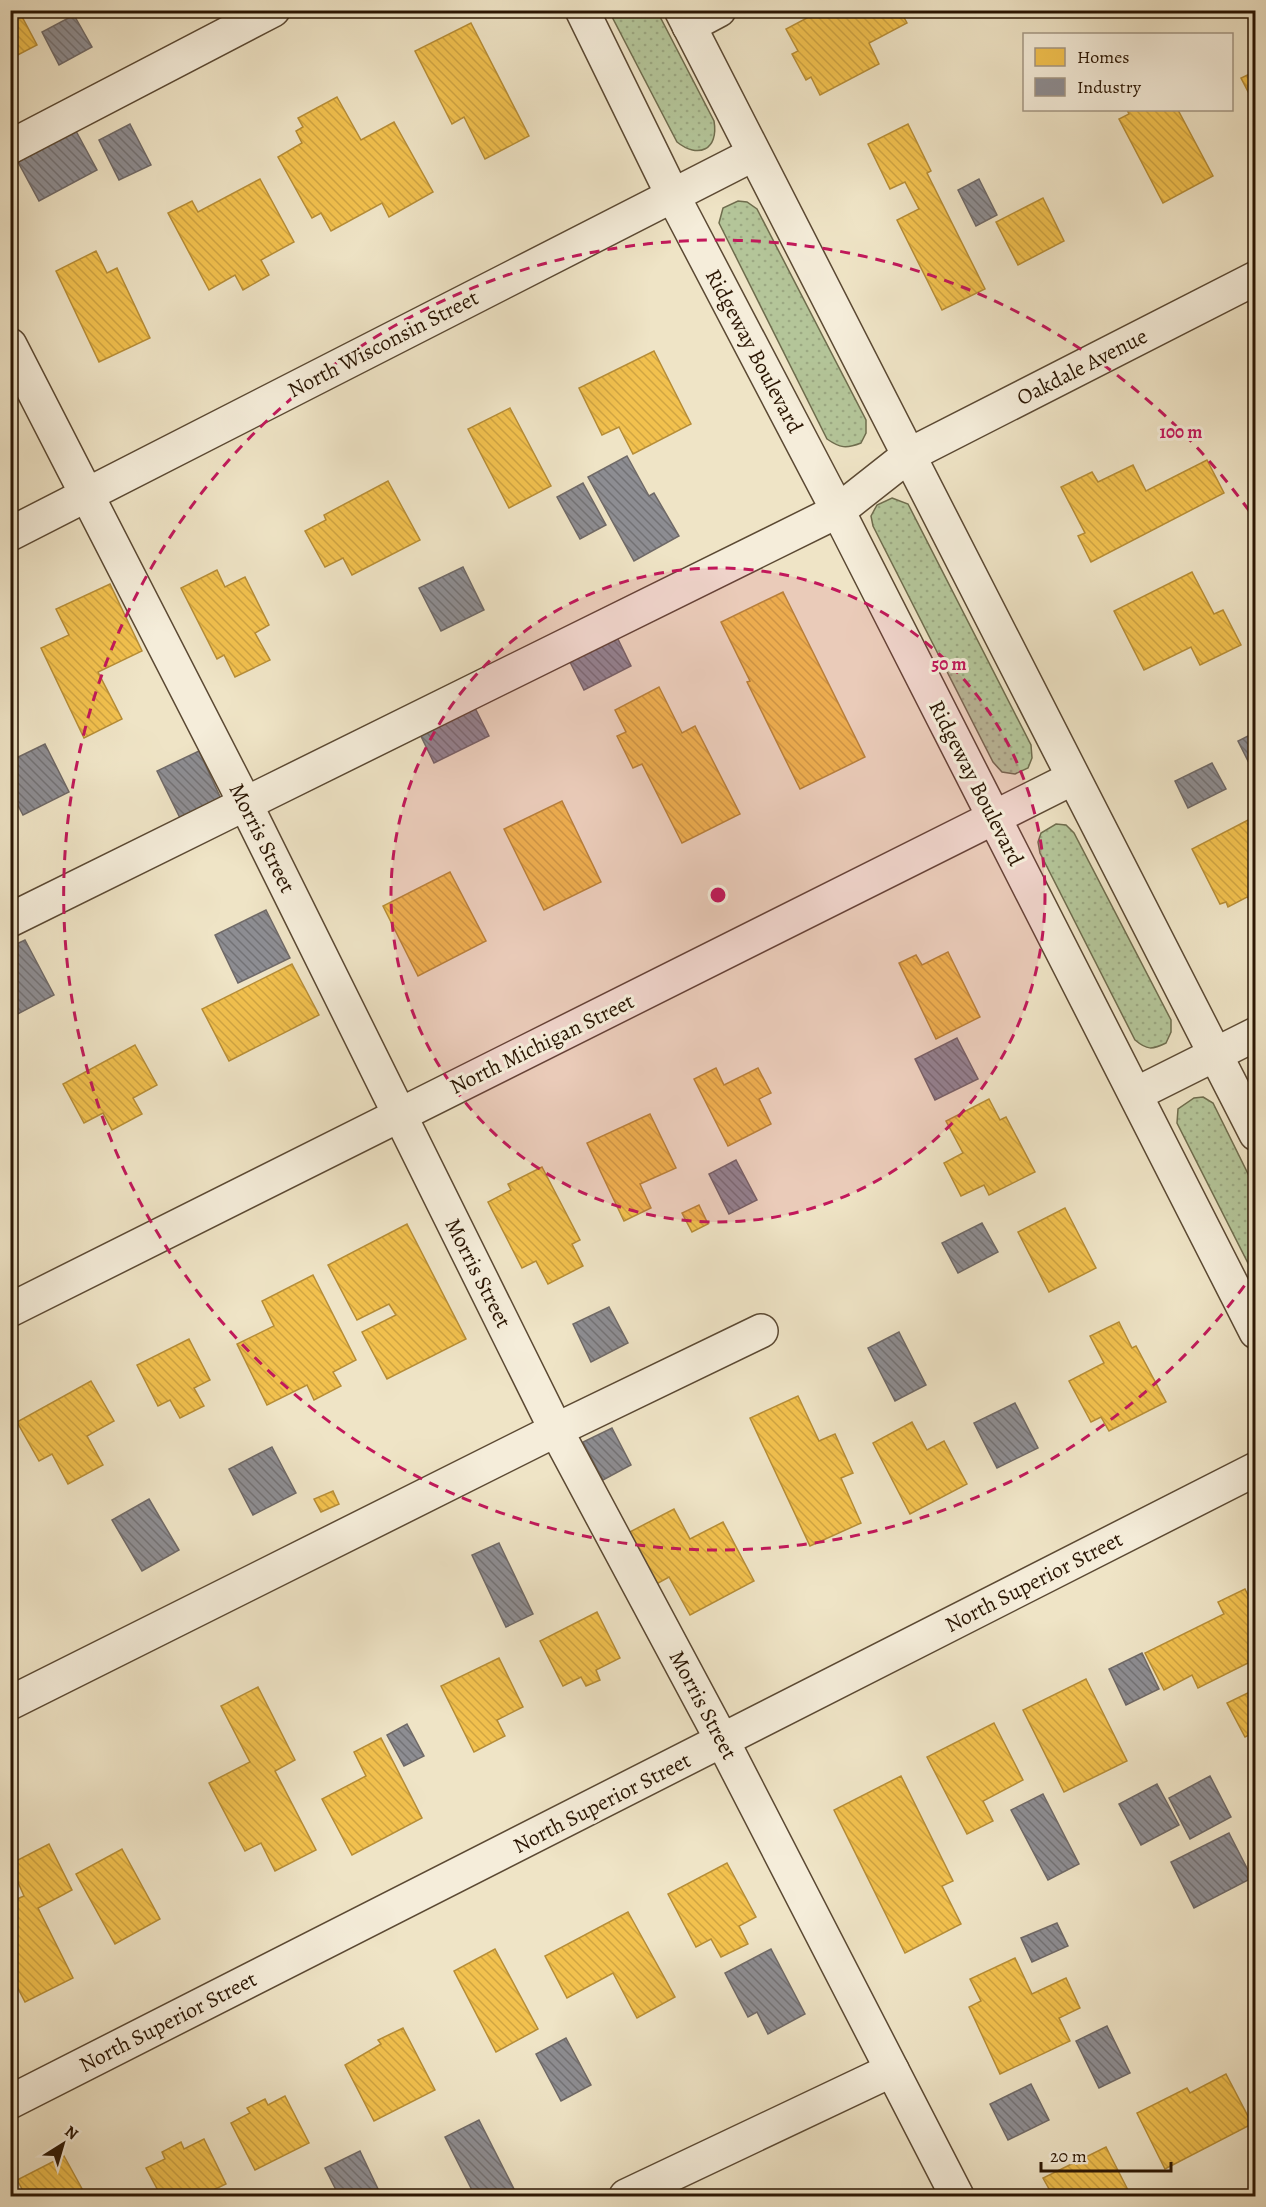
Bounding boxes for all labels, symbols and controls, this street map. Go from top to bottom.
legend [1023,33,1233,111]
text: Homes [1077,45,1129,69]
text: Industry [1077,75,1142,99]
street label: Ridgeway Boulevard [698,264,810,439]
street label: North Wisconsin Street [282,283,484,405]
street label: Oakdale Avenue [1011,321,1153,413]
text: 100 m [1160,420,1202,444]
text: 50 m [932,652,966,676]
street label: Ridgeway Boulevard [921,695,1031,871]
street label: Morris Street [222,778,302,898]
centre of rings [708,885,728,905]
street label: North Michigan Street [445,986,639,1102]
street label: Morris Street [438,1213,518,1333]
street label: North Superior Street [940,1524,1128,1640]
street label: Morris Street [662,1645,744,1765]
street label: North Superior Street [508,1745,696,1861]
street label: North Superior Street [74,1964,262,2080]
north arrow [33,2114,93,2174]
text: N [60,2121,83,2145]
scale bar [1041,2135,1172,2173]
text: 20 m [1050,2144,1087,2168]

